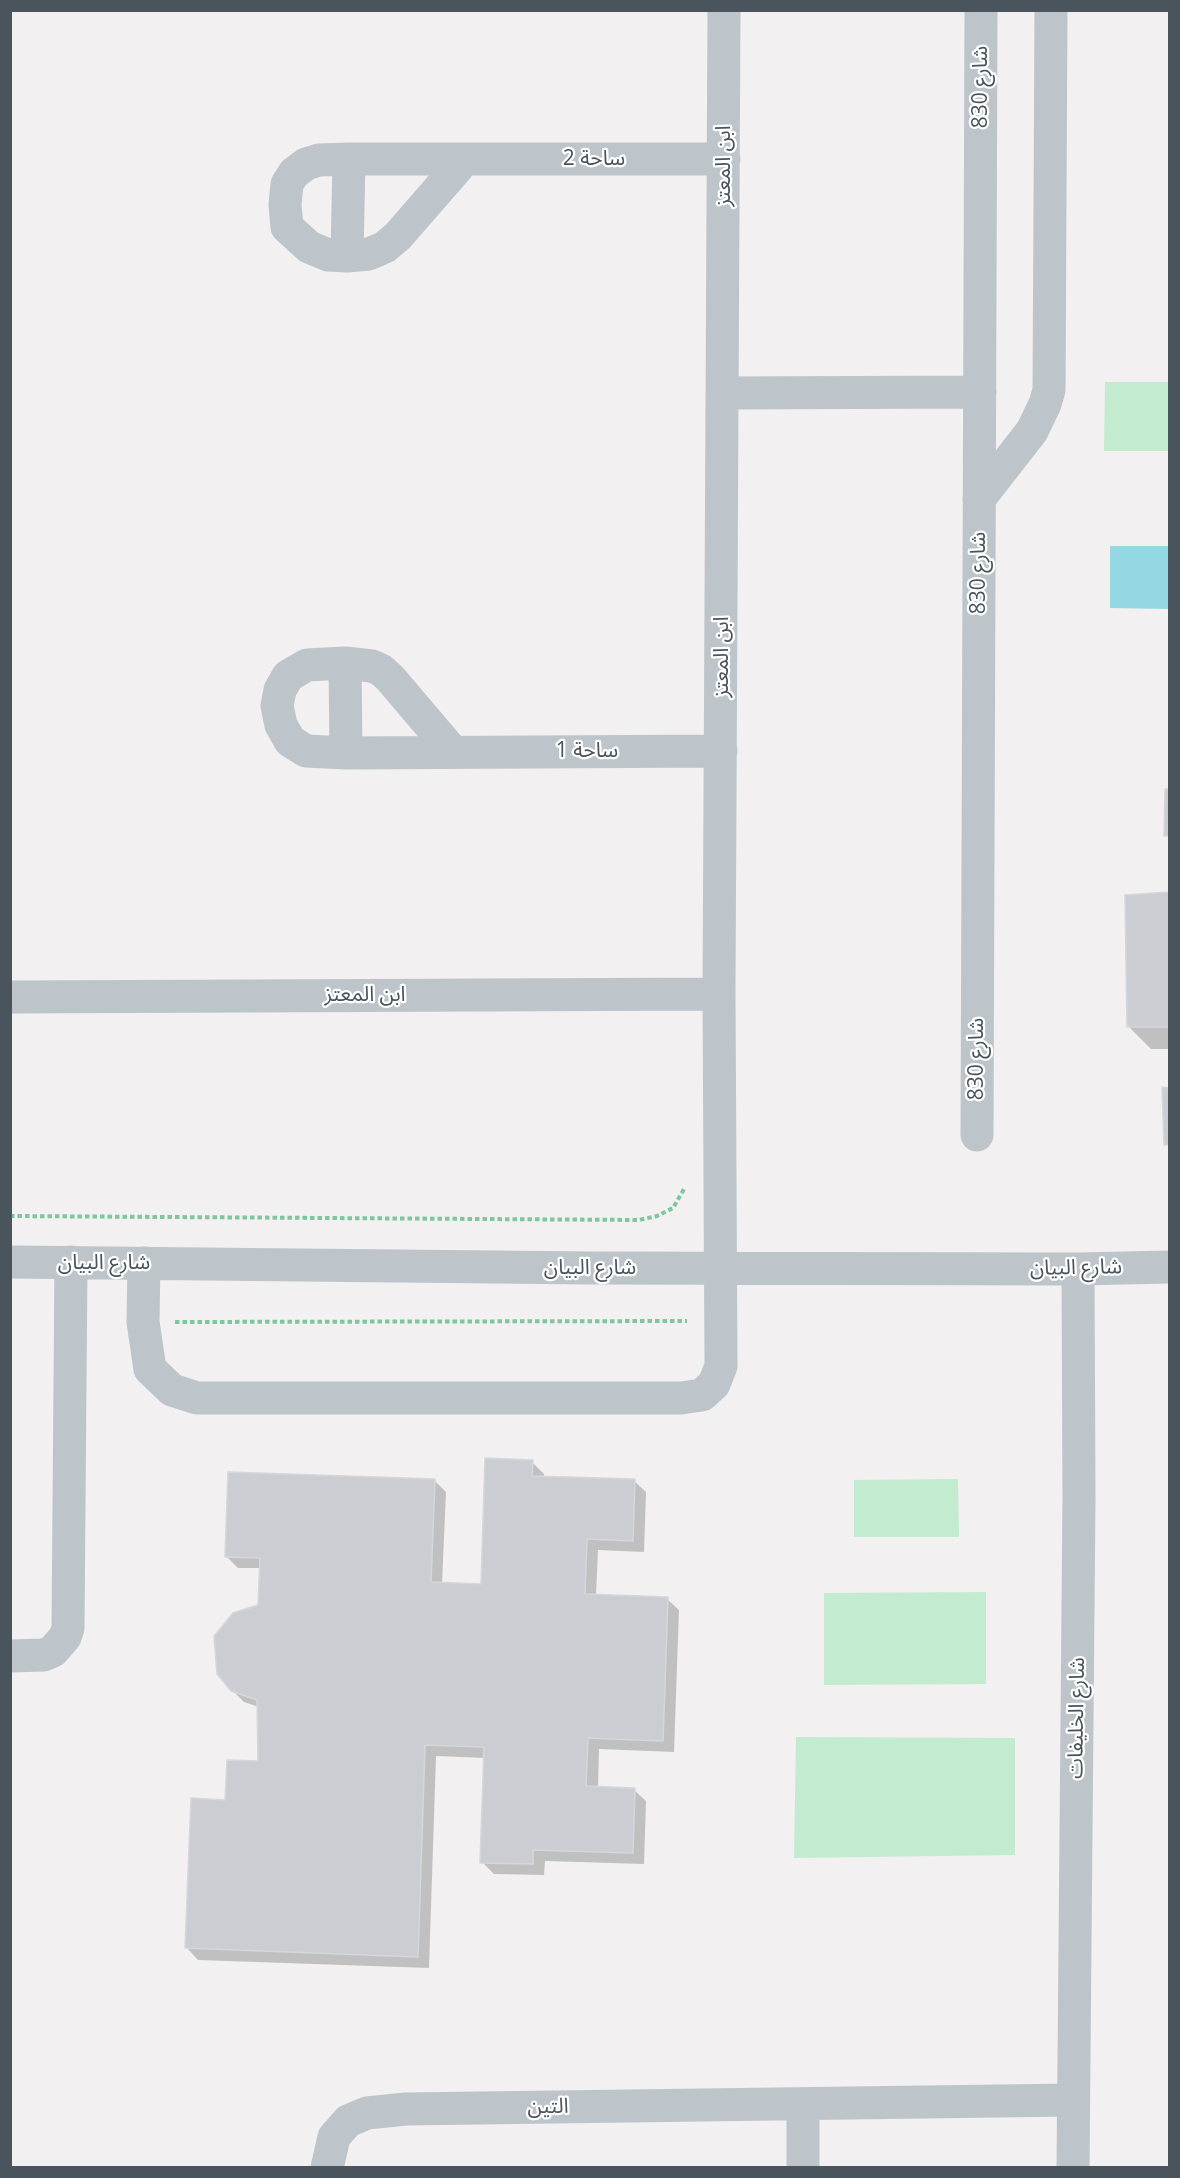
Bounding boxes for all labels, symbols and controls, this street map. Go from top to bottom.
street label: شارع 830 [968,46,994,128]
street label: ابن المعتز [711,125,737,207]
street label: ساحة 2 [563,146,625,172]
street label: شارع 830 [966,532,992,614]
street label: ابن المعتز [709,616,735,698]
street label: ساحة 1 [556,738,618,764]
street label: ابن المعتز [324,982,406,1008]
street label: شارع 830 [964,1018,990,1100]
street label: شارع البيان [58,1250,150,1276]
street label: شارع البيان [544,1255,636,1281]
street label: شارع البيان [1030,1255,1122,1281]
street label: شارع الخليفات [1063,1657,1091,1779]
street label: التين [527,2094,569,2120]

